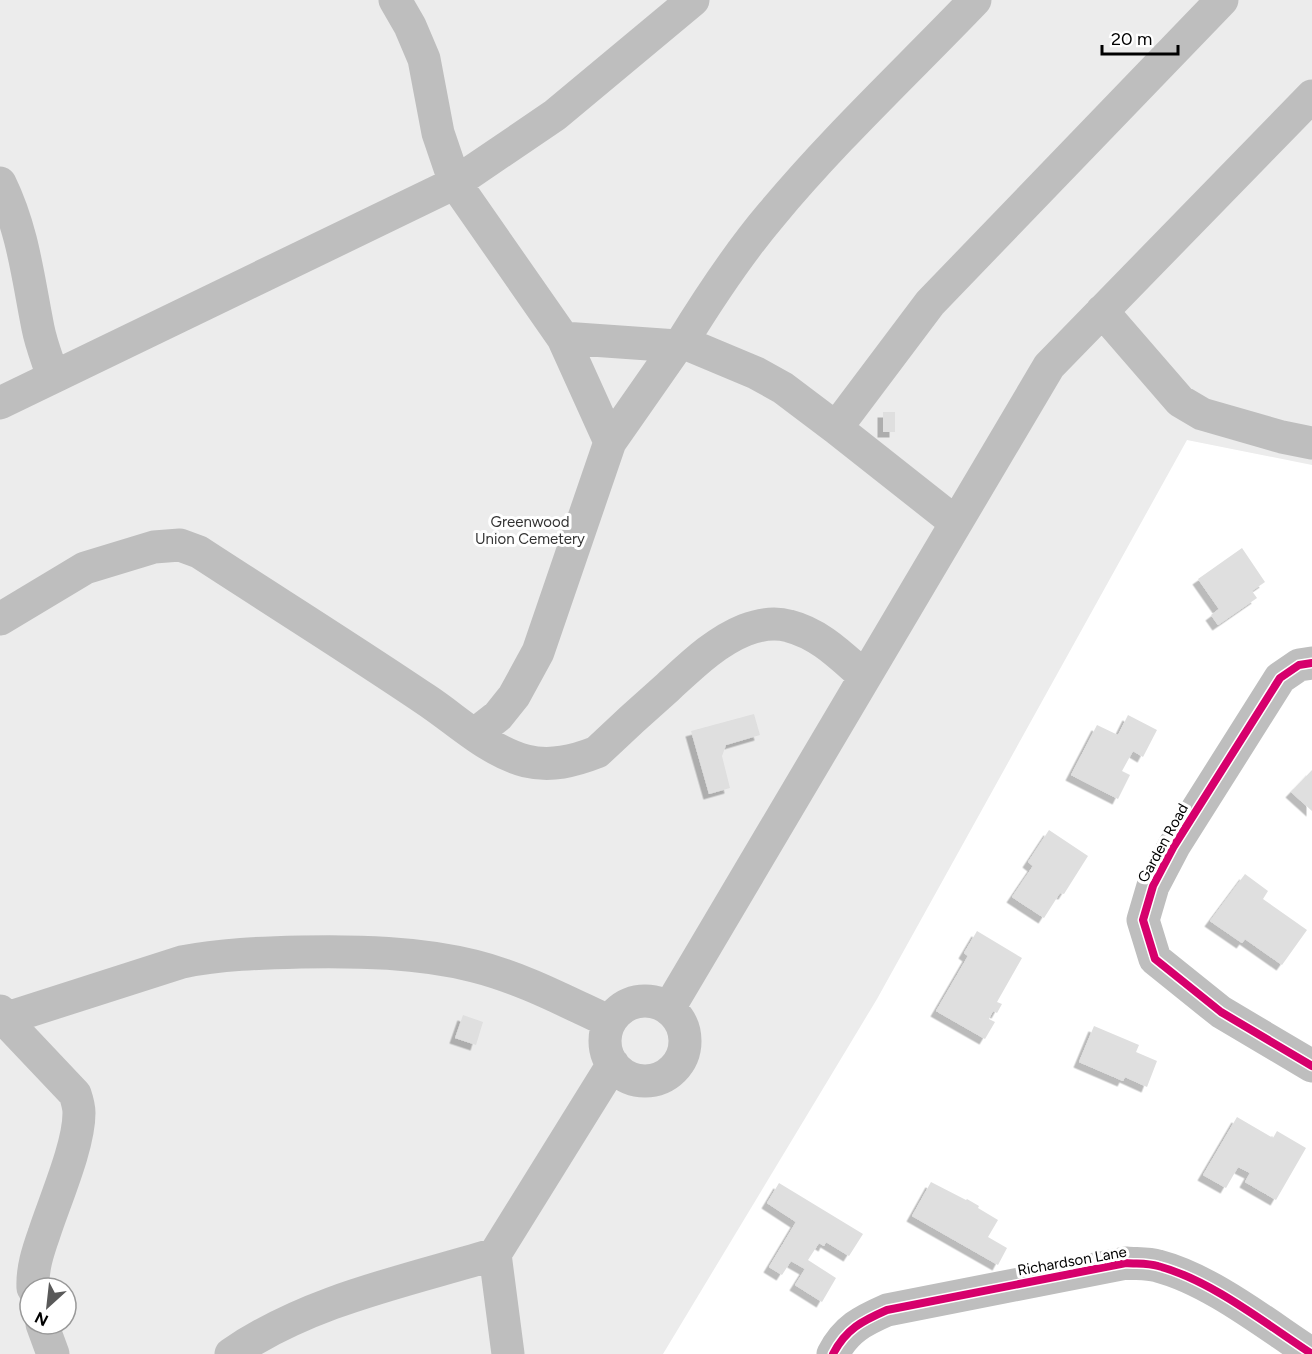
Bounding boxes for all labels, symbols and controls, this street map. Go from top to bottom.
scale bar [1102,18,1178,56]
text: 20 m [1111,28,1152,50]
park label: Greenwood Union Cemetery [475,513,585,548]
street label: Garden Road [1134,800,1192,886]
street label: Richardson Lane [1016,1243,1128,1279]
north arrow [18,1276,78,1336]
text: N [32,1308,51,1330]

